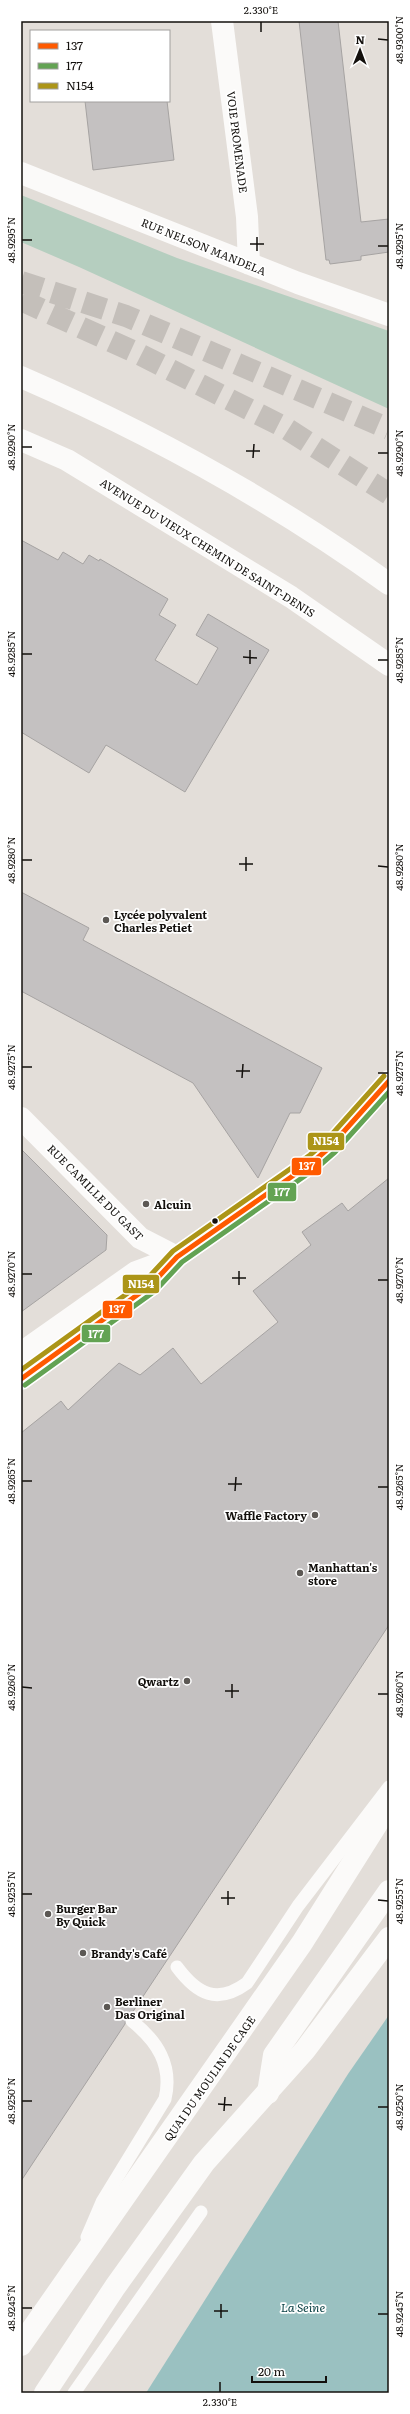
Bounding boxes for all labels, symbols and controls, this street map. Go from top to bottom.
text: 2.330°E [244,2,278,17]
text: 48.9300°N [391,16,406,64]
legend [30,30,170,102]
north arrow [340,30,380,70]
text: N [355,31,365,47]
text: 137 [66,36,83,54]
text: 177 [66,56,83,74]
text: N154 [66,76,94,94]
street label: VOIE PROMENADE [224,90,252,194]
street label: RUE NELSON MANDELA [139,214,269,278]
text: 48.9295°N [3,217,18,263]
text: 48.9295°N [391,223,406,269]
text: 48.9290°N [3,423,18,471]
text: 48.9290°N [391,429,406,477]
street label: AVENUE DU VIEUX CHEMIN DE SAINT-DENIS [97,474,319,620]
text: 48.9285°N [3,631,18,677]
text: 48.9285°N [391,637,406,683]
text: 48.9280°N [3,836,18,884]
text: 48.9280°N [391,843,406,891]
place label: Lycée polyvalent Charles Petiet [114,906,207,935]
marker: Lycée polyvalent Charles Petiet [101,915,111,925]
text: 48.9275°N [3,1044,18,1090]
text: 48.9275°N [391,1050,406,1096]
line badge: N154 [307,1132,345,1151]
text: N154 [313,1132,340,1148]
street label: RUE CAMILLE DU GAST [44,1140,148,1244]
line badge: 137 [291,1157,322,1176]
text: 137 [299,1157,315,1173]
line badge: 177 [267,1182,297,1202]
text: 177 [274,1183,290,1199]
place label: Alcuin [154,1196,192,1212]
marker: Alcuin [141,1199,151,1209]
unlabelled marker [210,1216,220,1226]
text: 48.9270°N [3,1251,18,1297]
text: 48.9270°N [391,1257,406,1303]
line badge: N154 [122,1274,160,1294]
text: N154 [128,1275,155,1291]
line badge: 137 [102,1300,133,1319]
text: 137 [109,1300,125,1316]
line badge: 177 [81,1324,111,1343]
text: 177 [88,1325,104,1341]
text: 48.9265°N [3,1458,18,1504]
text: 48.9265°N [391,1464,406,1510]
place label: Waffle Factory [225,1507,307,1523]
marker: Waffle Factory [310,1510,320,1520]
place label: Manhattan's store [308,1559,378,1588]
marker: Manhattan's store [295,1568,305,1578]
text: 48.9260°N [3,1663,18,1711]
text: 48.9260°N [391,1670,406,1718]
place label: Qwartz [138,1673,179,1689]
marker: Qwartz [182,1676,192,1686]
text: 48.9255°N [3,1871,18,1917]
text: 48.9255°N [391,1878,406,1924]
place label: Burger Bar By Quick [56,1900,117,1929]
marker: Burger Bar By Quick [43,1909,53,1919]
place label: Brandy's Café [91,1945,167,1961]
marker: Brandy's Café [78,1948,88,1958]
place label: Berliner Das Original [115,1993,185,2022]
marker: Berliner Das Original [102,2002,112,2012]
street label: QUAI DU MOULIN DE CAGE [159,2012,259,2144]
text: 48.9250°N [3,2078,18,2125]
text: 48.9250°N [391,2084,406,2131]
text: 48.9245°N [3,2285,18,2331]
text: 48.9245°N [391,2291,406,2337]
water label: La Seine [281,2298,325,2316]
scale bar [252,2358,326,2384]
text: 20 m [258,2362,285,2380]
text: 2.330°E [203,2394,237,2409]

